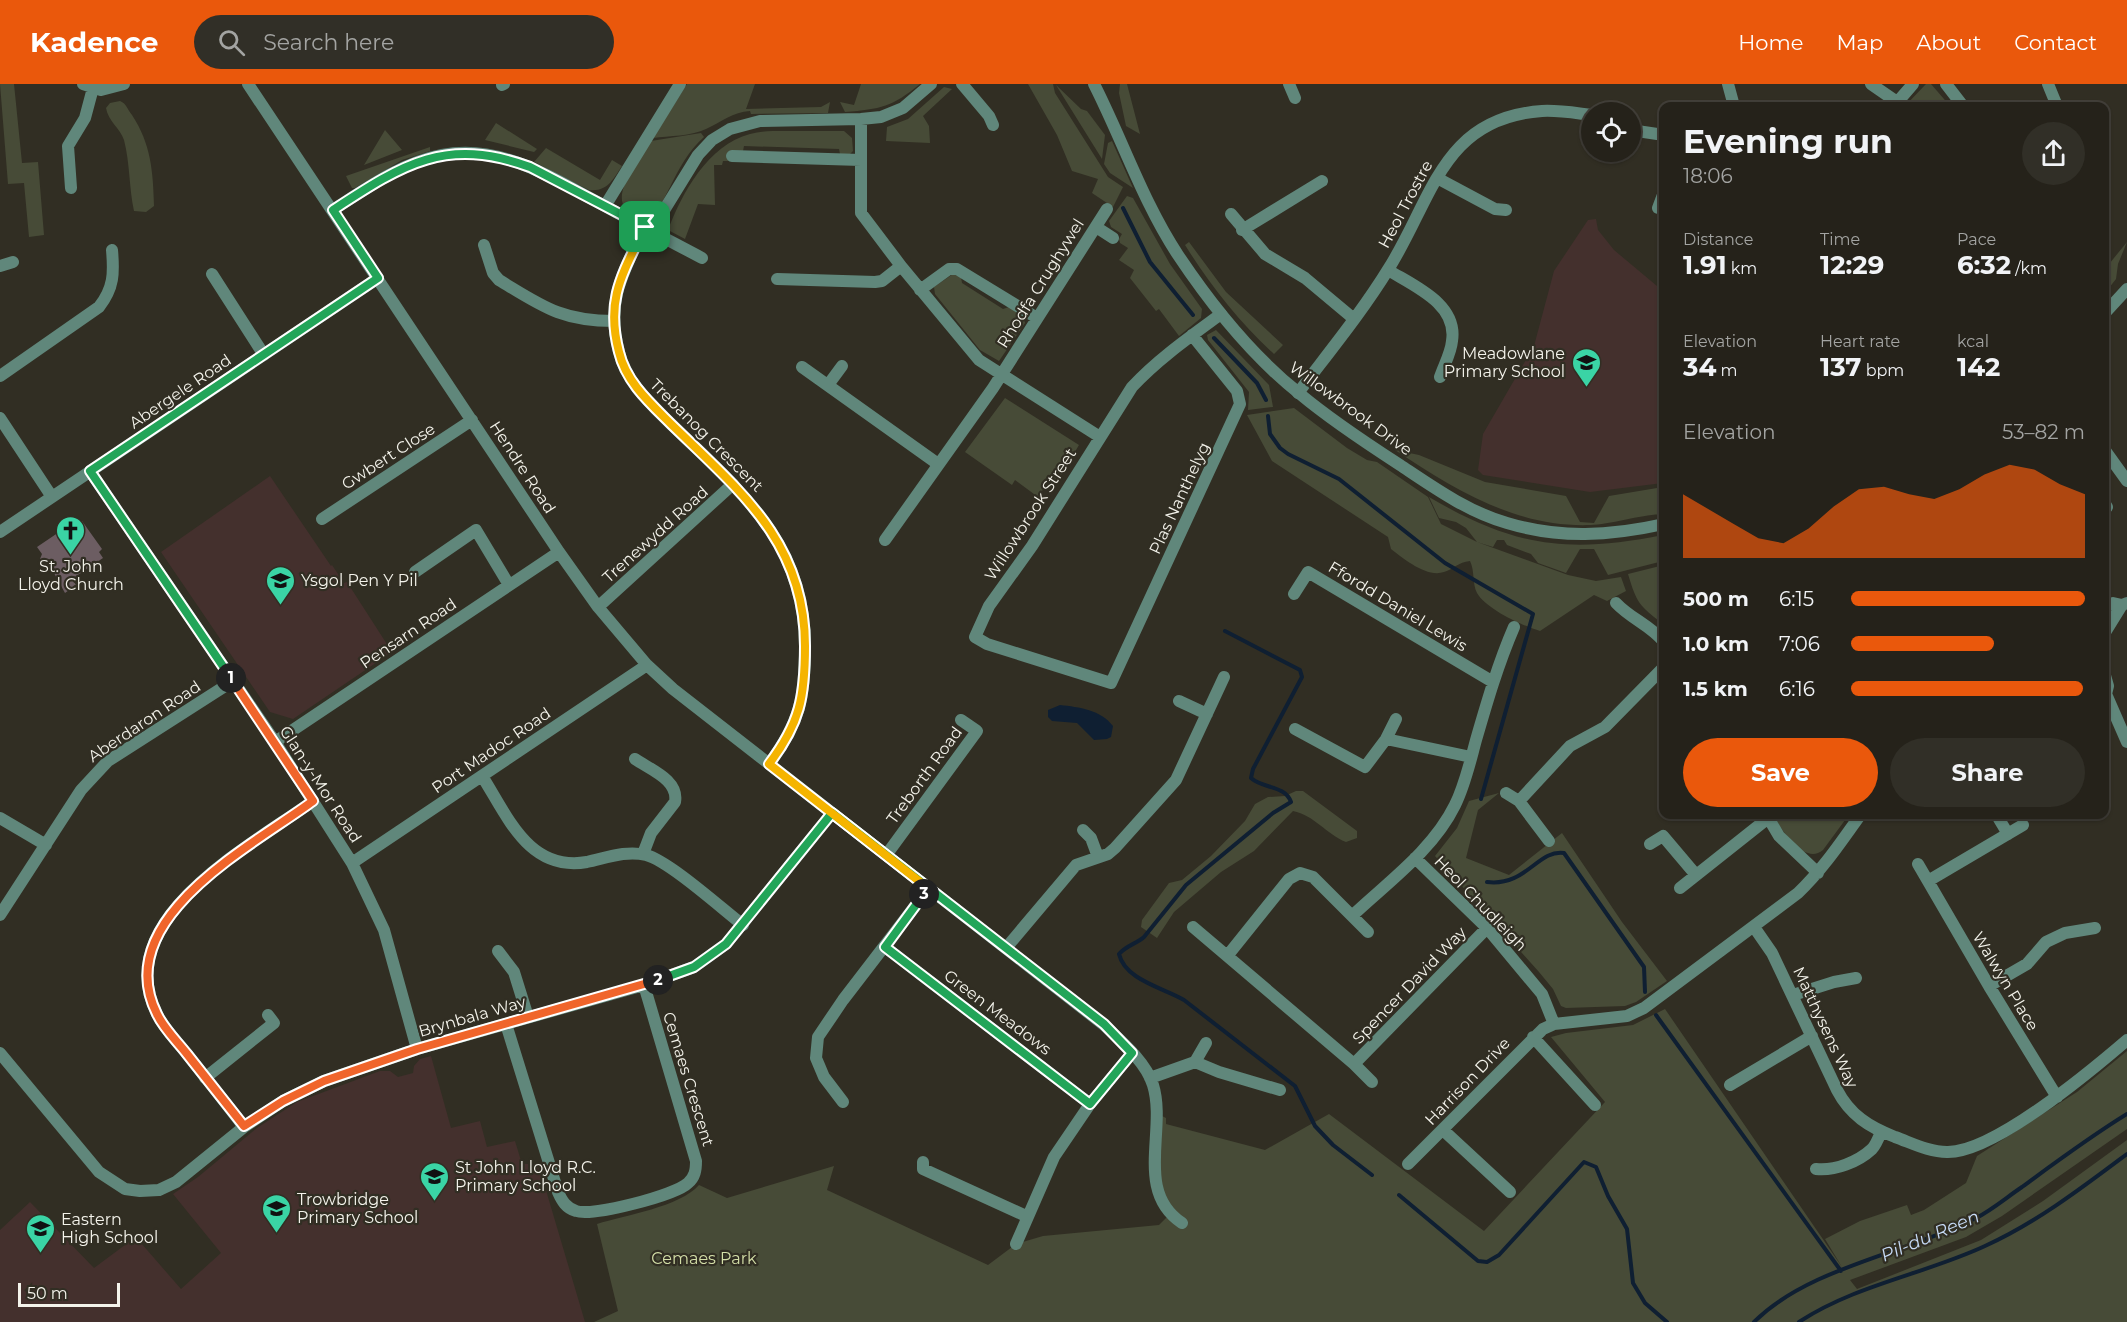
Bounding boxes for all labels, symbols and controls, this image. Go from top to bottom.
search box [194,15,614,69]
text: Kadence [30,25,158,59]
icon: search [215,26,248,59]
text: Search here [263,29,394,56]
text: Home [1738,30,1803,55]
text: Map [1836,30,1883,55]
text: About [1916,30,1981,55]
text: Contact [2014,30,2097,55]
map controls [1581,102,1641,162]
button: locate [1581,102,1641,162]
text: Evening run [1683,121,1893,161]
button: share [2022,122,2085,185]
street label: Heol Trostre [1374,157,1437,251]
text: 18:06 [1683,164,1733,188]
pin [619,201,670,252]
icon: arrive [628,210,661,243]
street label: Rhodfa Crughywel [993,215,1088,351]
text: Distance [1683,230,1753,249]
text: Time [1820,230,1860,249]
text: Pace [1957,230,1996,249]
text: 1.91 [1683,249,1727,281]
text: 12:29 [1820,249,1884,281]
text: 6:32 [1957,249,2011,281]
text: km [1727,259,1757,278]
text: /km [2011,259,2047,278]
text: Elevation [1683,332,1757,351]
text: Heart rate [1820,332,1900,351]
text: kcal [1957,332,1989,351]
place label: Meadowlane Primary School [1444,344,1565,381]
school or university icon: Meadowlane Primary School [1570,346,1602,388]
street label: Abergele Road [126,350,235,433]
text: 34 [1683,351,1716,383]
text: 137 [1820,351,1861,383]
text: 142 [1957,351,2000,383]
street label: Willowbrook Drive [1286,357,1416,459]
text: m [1716,361,1737,380]
text: bpm [1861,361,1904,380]
street label: Trebanog Crescent [646,375,767,496]
street label: Hendre Road [486,418,559,517]
street label: Gwbert Close [338,419,439,494]
text: Elevation [1683,420,1775,444]
text: 53–82 m [2002,420,2085,444]
street label: Plas Nanthelyg [1145,439,1214,557]
street label: Willowbrook Street [981,444,1080,584]
street label: Trenewydd Road [599,482,712,587]
church icon: St. John Lloyd Church [55,514,87,556]
place label: St. John Lloyd Church [18,557,124,594]
street label: Ffordd Daniel Lewis [1325,557,1471,655]
school or university icon: Ysgol Pen Y Pil [264,564,296,606]
place label: Ysgol Pen Y Pil [301,571,418,590]
text: 500 m [1683,587,1749,611]
text: 6:15 [1779,587,1814,611]
street label: Pensarn Road [356,594,460,673]
text: 1.0 km [1683,632,1749,656]
text: 7:06 [1779,632,1820,656]
pin: 1 [216,663,246,693]
text: 1 [228,668,234,687]
street label: Aberdaron Road [84,677,204,766]
text: 1.5 km [1683,677,1748,701]
text: 6:16 [1779,677,1815,701]
street label: Port Madoc Road [428,704,554,797]
street label: Glan-y-Mor Road [276,722,365,846]
street label: Treborth Road [883,723,966,828]
button: Save [1683,738,1878,807]
button: Share [1890,738,2085,807]
street label: Heol Chudleigh [1430,852,1531,955]
pin: 3 [909,879,939,909]
text: 3 [919,884,929,903]
street label: Spencer David Way [1349,923,1470,1048]
street label: Walwyn Place [1969,928,2043,1034]
street label: Matthysens Way [1789,964,1862,1091]
pin: 2 [643,965,673,995]
street label: Green Meadows [940,966,1055,1059]
text: 2 [653,970,663,989]
street label: Brynbala Way [416,992,528,1041]
street label: Cemaes Crescent [659,1010,718,1149]
street label: Harrison Drive [1421,1034,1514,1129]
place label: St John Lloyd R.C. Primary School [455,1158,596,1195]
school or university icon: St John Lloyd R.C. Primary School [418,1160,450,1202]
place label: Trowbridge Primary School [297,1190,418,1227]
school or university icon: Trowbridge Primary School [260,1192,292,1234]
water label: Pil-du Reen [1877,1205,1983,1267]
place label: Eastern High School [61,1210,158,1247]
school or university icon: Eastern High School [24,1212,56,1254]
park label: Cemaes Park [651,1249,757,1268]
scale bar [18,1280,120,1308]
text: 50 m [27,1284,68,1303]

